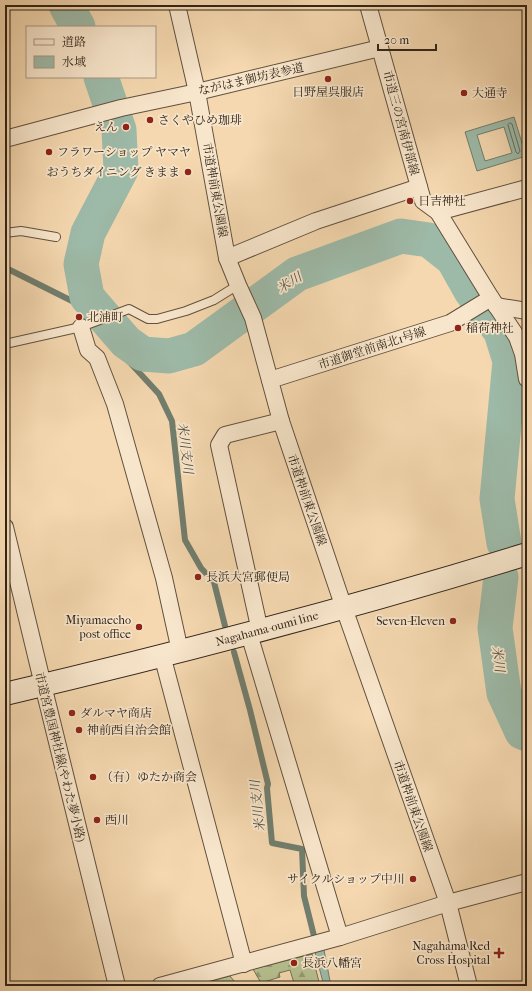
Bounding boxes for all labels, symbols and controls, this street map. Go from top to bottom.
legend [26,26,156,78]
scale bar [378,26,436,52]
text: 20 m [384,33,409,47]
text: 道路 [62,35,86,49]
text: 水域 [62,55,86,69]
street label: ながはま御坊表参道 [197,60,305,98]
street label: 市道三の宮南伊部線 [380,69,422,177]
marker: 日野屋呉服店 [323,74,333,84]
place label: 日野屋呉服店 [292,85,364,99]
place label: 大通寺 [472,86,508,100]
marker: 大通寺 [459,88,469,98]
place label: さくやひめ珈琲 [158,113,242,127]
marker: さくやひめ珈琲 [145,115,155,125]
place label: えん [94,120,118,134]
marker: えん [121,122,131,132]
street label: 市道神前東公園線 [200,142,230,238]
place label: フラワーショップ ヤマヤ [57,145,191,159]
marker: フラワーショップ ヤマヤ [44,147,54,157]
place label: おうちダイニング きまま [46,165,180,179]
marker: おうちダイニング きまま [183,167,193,177]
place label: 日吉神社 [418,194,466,208]
marker: 日吉神社 [405,196,415,206]
water label: 米川 [274,268,306,296]
place label: 北浦町 [87,310,123,324]
marker: 北浦町 [74,312,84,322]
place label: 稲荷神社 [466,321,514,335]
marker: 稲荷神社 [453,323,463,333]
street label: 市道御堂前南北1号線 [316,324,428,372]
water label: 米川支川 [175,421,196,477]
street label: 市道神前東公園線 [285,452,329,548]
place label: 長浜大宮郵便局 [206,570,290,584]
marker: 長浜大宮郵便局 [193,572,203,582]
street label: Nagahama-oumi line [214,608,320,649]
place label: Miyamaecho post office [65,613,131,641]
place label: Seven-Eleven [376,614,445,628]
marker: Seven-Eleven [448,616,458,626]
marker: Miyamaecho post office [134,622,144,632]
water label: 米川 [489,645,508,675]
street label: 市道宮豊国神社線(やわた夢小路) [32,671,88,843]
place label: ダルマヤ商店 [80,706,152,720]
marker: ダルマヤ商店 [67,708,77,718]
place label: 神前西自治会館 [87,723,171,737]
marker: 神前西自治会館 [74,725,84,735]
street label: 市道神前東公園線 [391,758,435,854]
place label: （有）ゆたか商会 [101,770,197,784]
marker: （有）ゆたか商会 [88,772,98,782]
water label: 米川支川 [247,777,268,833]
place label: 西川 [105,813,129,827]
marker: 西川 [92,815,102,825]
place label: サイクルショップ中川 [287,872,405,886]
marker: サイクルショップ中川 [408,874,418,884]
place label: Nagahama Red Cross Hospital [412,939,491,967]
marker: Nagahama Red Cross Hospital [493,947,505,959]
place label: 長浜八幡宮 [302,956,362,970]
marker: 長浜八幡宮 [289,958,299,968]

